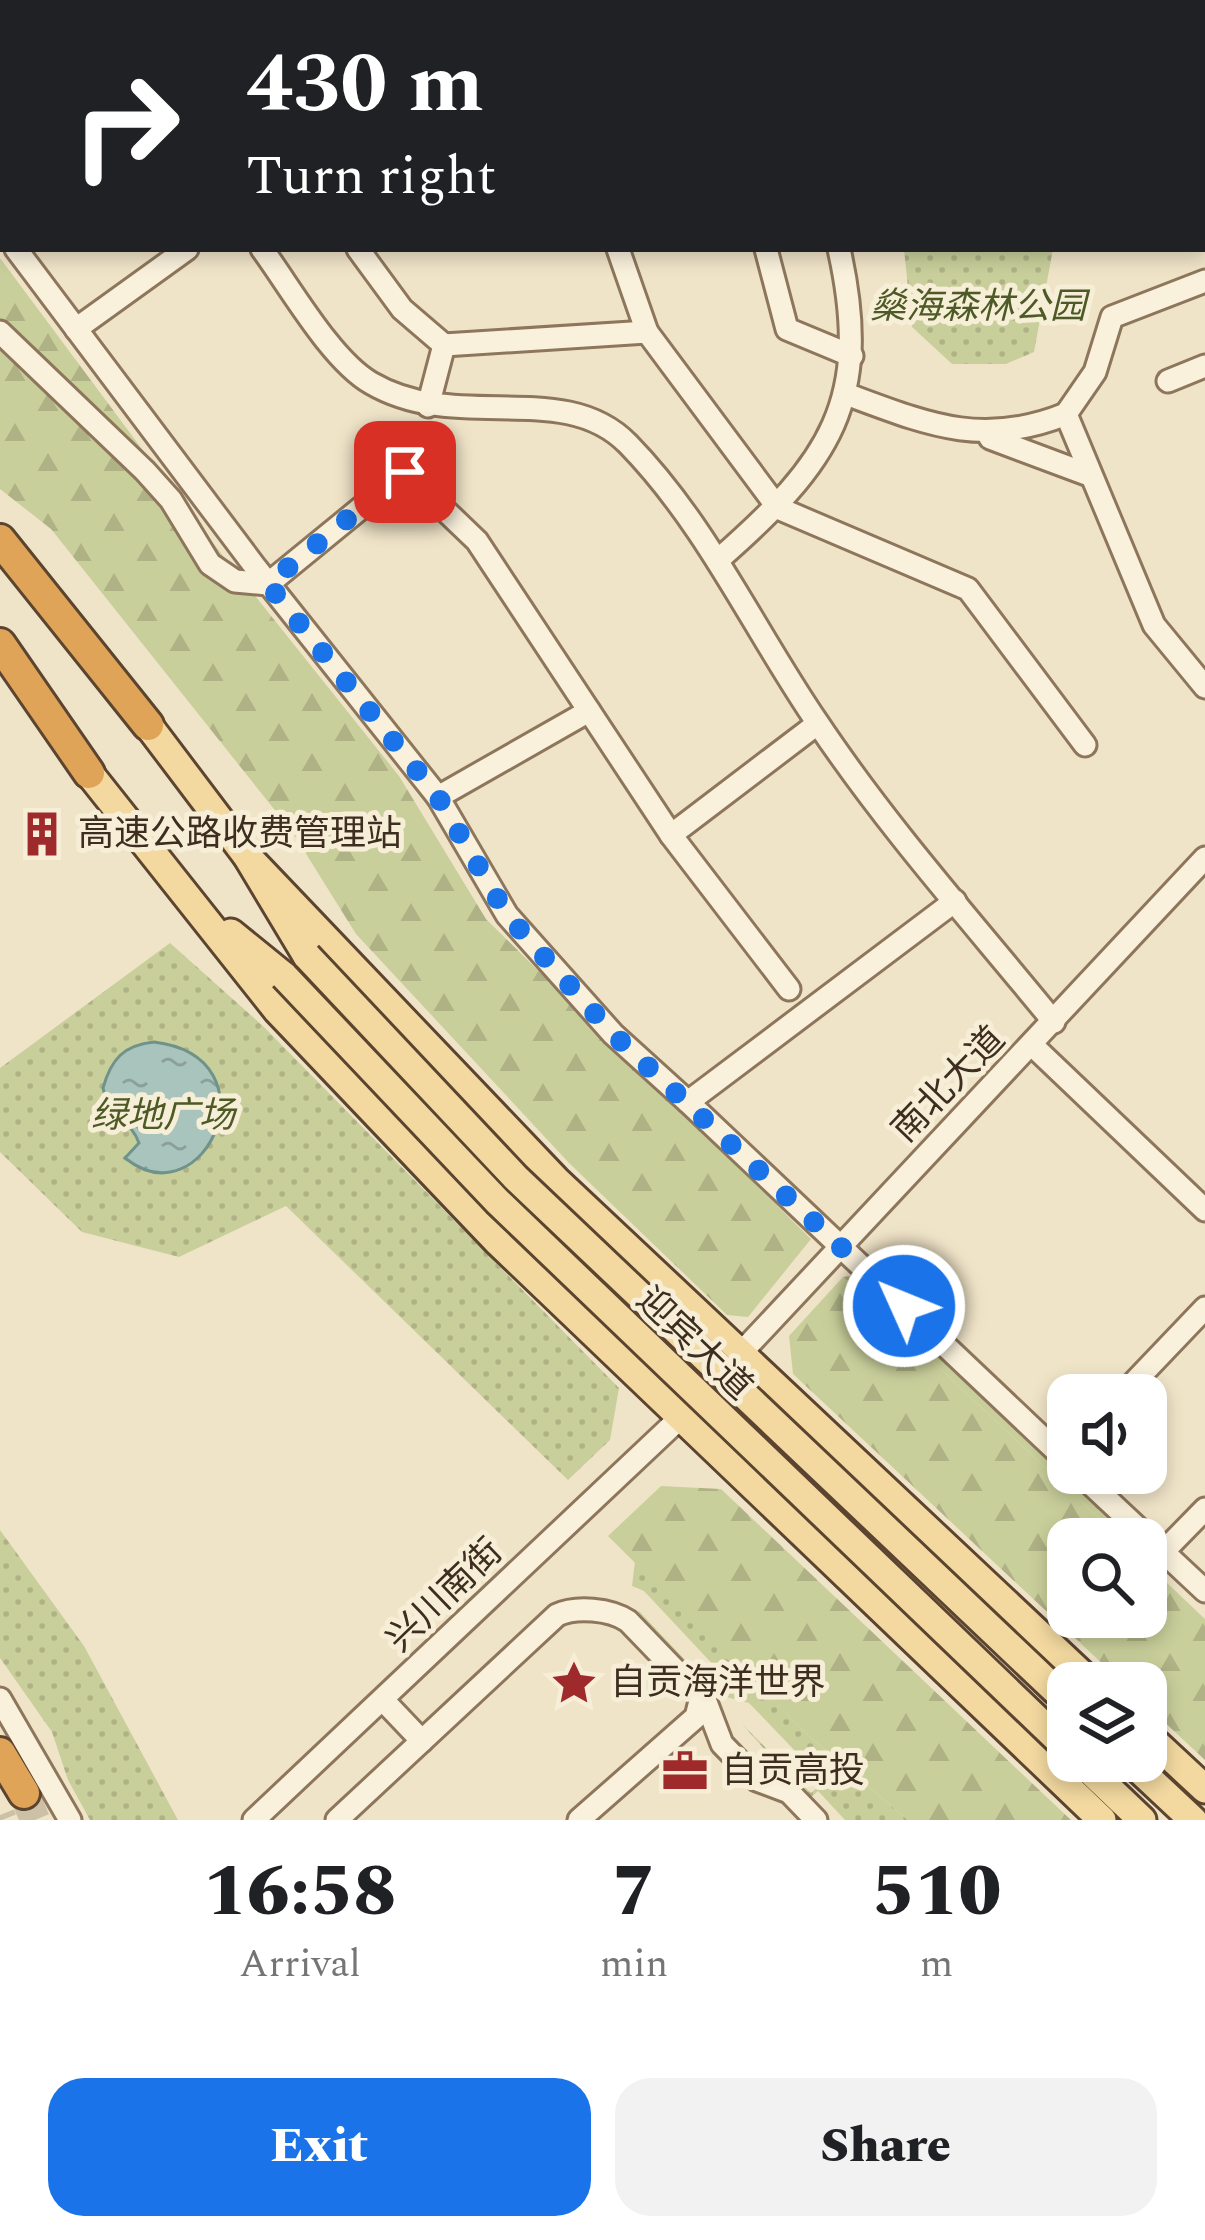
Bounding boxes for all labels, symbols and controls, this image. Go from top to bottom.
text: 430 m [246,21,484,149]
icon: right [48,48,204,204]
text: Turn right [246,136,496,218]
park label: 燊海森林公园 [870,280,1091,335]
pin [354,421,456,523]
icon: arrive [372,439,438,505]
place label: 高速公路收费管理站 [78,807,402,862]
building icon: 高速公路收费管理站 [17,809,67,859]
street label: 南北大道 [879,1014,1019,1156]
park label: 绿地广场 [91,1089,238,1144]
position arrow [841,1243,967,1369]
street label: 迎宾大道 [623,1274,765,1414]
map controls [1047,1374,1167,1782]
button: sound [1047,1374,1167,1494]
button: search [1047,1518,1167,1638]
street label: 兴川南街 [374,1526,516,1666]
place label: 自贡海洋世界 [610,1656,826,1711]
place icon: 自贡海洋世界 [549,1658,599,1708]
button: layers [1047,1662,1167,1782]
place label: 自贡高投 [721,1744,865,1799]
office icon: 自贡高投 [660,1746,710,1796]
text: 16:58 [204,1838,397,1947]
text: 7 [613,1838,656,1947]
text: 510 [872,1838,1001,1947]
text: Arrival [239,1935,361,1994]
text: min [600,1935,668,1994]
text: m [920,1935,953,1994]
button: Exit [48,2078,591,2216]
button: Share [615,2078,1157,2216]

